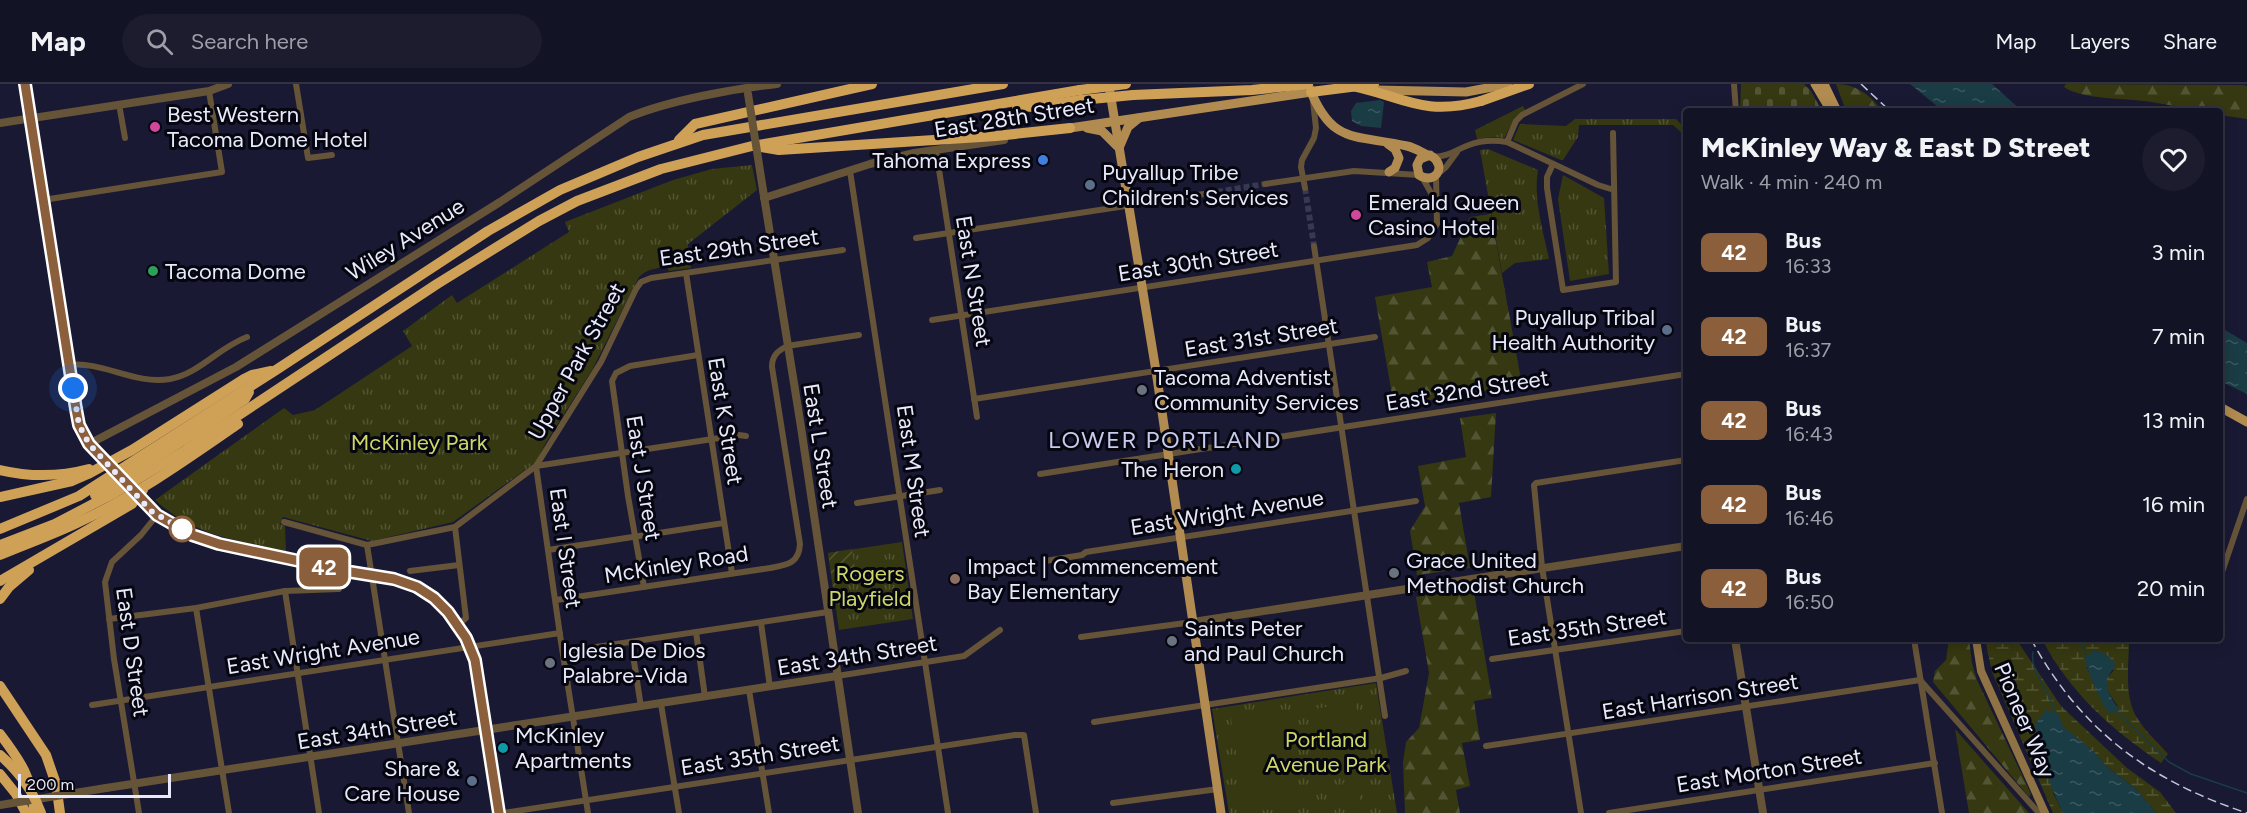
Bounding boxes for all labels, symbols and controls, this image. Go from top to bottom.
search box [122,14,542,68]
text: Map [30,24,86,58]
icon: search [143,25,176,58]
text: Search here [191,28,308,55]
text: Map [1996,29,2036,54]
text: Layers [2069,29,2130,54]
text: Share [2163,29,2217,54]
street label: East 28th Street [932,92,1096,143]
place label: Best Western Tacoma Dome Hotel [167,101,368,153]
marker: Best Western Tacoma Dome Hotel [148,120,162,134]
button: heart [2142,128,2205,191]
text: McKinley Way & East D Street [1701,130,2091,164]
place label: Tahoma Express [872,147,1031,174]
marker: Tahoma Express [1036,153,1050,167]
place label: Puyallup Tribe Children's Services [1102,159,1288,211]
text: Walk · 4 min · 240 m [1701,170,1882,194]
marker: Puyallup Tribe Children's Services [1083,178,1097,192]
place label: Emerald Queen Casino Hotel [1368,189,1519,241]
street label: Wiley Avenue [341,192,469,286]
marker: Emerald Queen Casino Hotel [1349,208,1363,222]
street label: East N Street [950,214,997,349]
street label: East 29th Street [658,223,820,272]
text: Bus [1785,227,1821,254]
street label: East 30th Street [1116,235,1280,287]
text: 3 min [2151,239,2205,266]
text: 42 [1721,240,1747,265]
text: 16:33 [1785,254,1831,278]
place label: Tacoma Dome [165,258,306,285]
marker: Tacoma Dome [146,264,160,278]
street label: Upper Park Street [522,278,631,444]
place label: Puyallup Tribal Health Authority [1491,304,1655,356]
text: Bus [1785,311,1821,338]
street label: East 31st Street [1182,312,1340,363]
marker: Puyallup Tribal Health Authority [1660,323,1674,337]
text: 7 min [2152,323,2205,350]
text: 42 [1721,324,1747,349]
text: 16:37 [1785,338,1831,362]
street label: East K Street [702,355,749,487]
place label: Tacoma Adventist Community Services [1154,364,1359,416]
street label: East 32nd Street [1384,364,1551,417]
your location [58,373,88,403]
street label: East L Street [797,381,844,511]
marker: Tacoma Adventist Community Services [1135,383,1149,397]
text: Bus [1785,395,1821,422]
street label: East M Street [891,403,936,539]
text: 13 min [2142,407,2205,434]
text: 42 [1721,408,1747,433]
street label: East J Street [620,413,667,543]
text: 16:43 [1785,422,1833,446]
district label: LOWER PORTLAND [1048,425,1282,454]
park label: McKinley Park [351,429,488,456]
place label: The Heron [1121,456,1224,483]
marker: The Heron [1229,462,1243,476]
text: Bus [1785,479,1821,506]
street label: East Wright Avenue [1129,484,1326,541]
street label: East I Street [544,486,587,610]
text: 16 min [2142,491,2205,518]
text: 42 [1721,492,1747,517]
text: 16:46 [1785,506,1833,530]
unlabelled marker [169,516,195,542]
street label: McKinley Road [602,540,750,589]
place label: Grace United Methodist Church [1406,547,1584,599]
line badge: 42 [297,548,351,586]
place label: Impact | Commencement Bay Elementary [967,553,1218,605]
text: 42 [311,555,337,580]
park label: Rogers Playfield [828,560,912,612]
text: Bus [1785,563,1821,590]
marker: Grace United Methodist Church [1387,566,1401,580]
marker: Impact | Commencement Bay Elementary [948,572,962,586]
text: 20 min [2137,575,2205,602]
text: 42 [1721,576,1747,601]
street label: East D Street [110,586,155,719]
text: 16:50 [1785,590,1834,614]
street label: East 35th Street [1506,603,1668,652]
place label: Saints Peter and Paul Church [1184,615,1344,667]
street label: East Wright Avenue [225,623,422,680]
street label: East 34th Street [775,630,939,681]
marker: Saints Peter and Paul Church [1165,634,1179,648]
place label: Iglesia De Dios Palabre-Vida [562,637,706,689]
marker: Iglesia De Dios Palabre-Vida [543,656,557,670]
street label: Pioneer Way [1988,658,2061,782]
street label: East Harrison Street [1600,668,1800,725]
street label: East 34th Street [295,704,459,755]
place label: McKinley Apartments [515,722,631,774]
park label: Portland Avenue Park [1265,726,1387,778]
street label: East 35th Street [679,730,841,781]
marker: McKinley Apartments [496,741,510,755]
street label: East Morton Street [1674,743,1864,798]
place label: Share & Care House [344,755,460,807]
scale bar [18,771,171,798]
marker: Share & Care House [465,774,479,788]
text: 200 m [27,775,74,794]

